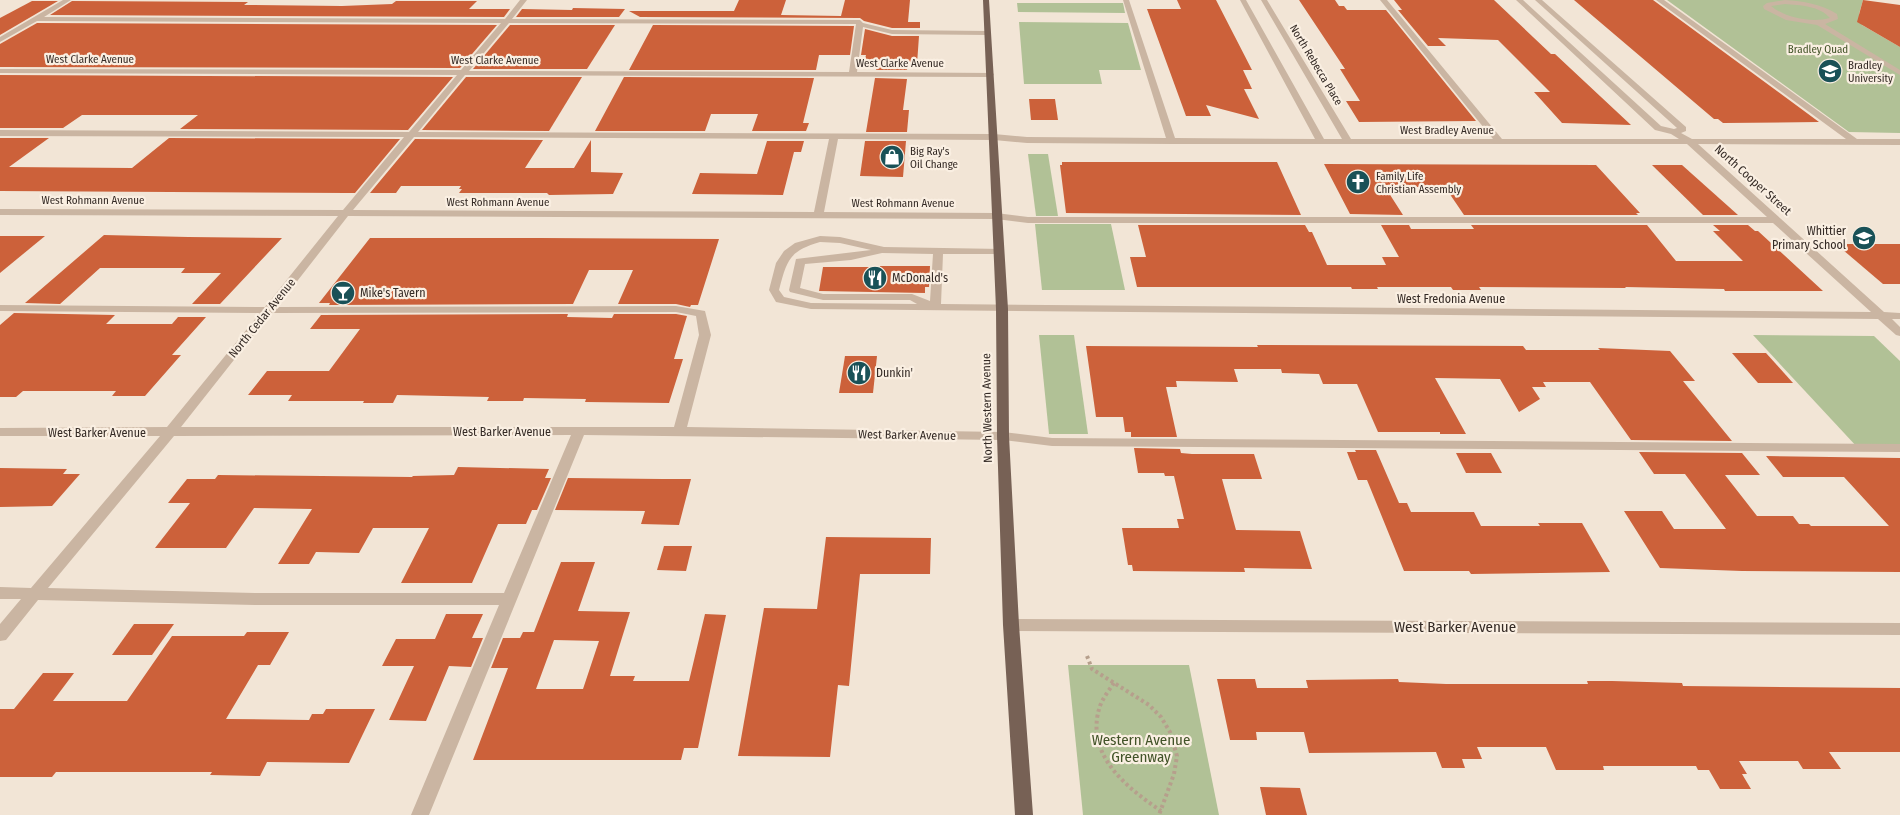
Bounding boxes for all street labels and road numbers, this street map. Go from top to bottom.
street label: North Rebecca Place [1287,22,1345,108]
street label: West Clarke Avenue [46,53,134,66]
street label: West Clarke Avenue [451,54,539,67]
street label: West Clarke Avenue [856,57,944,70]
street label: West Bradley Avenue [1400,124,1494,137]
street label: North Cooper Street [1712,142,1794,218]
street label: West Rohmann Avenue [42,194,144,207]
street label: West Rohmann Avenue [447,196,549,209]
street label: West Rohmann Avenue [852,197,954,210]
street label: North Cedar Avenue [226,275,298,360]
street label: West Fredonia Avenue [1397,292,1505,306]
street label: North Western Avenue [979,353,995,463]
street label: West Barker Avenue [453,425,551,439]
street label: West Barker Avenue [48,426,146,440]
street label: West Barker Avenue [858,427,956,443]
street label: West Barker Avenue [1394,618,1516,636]

